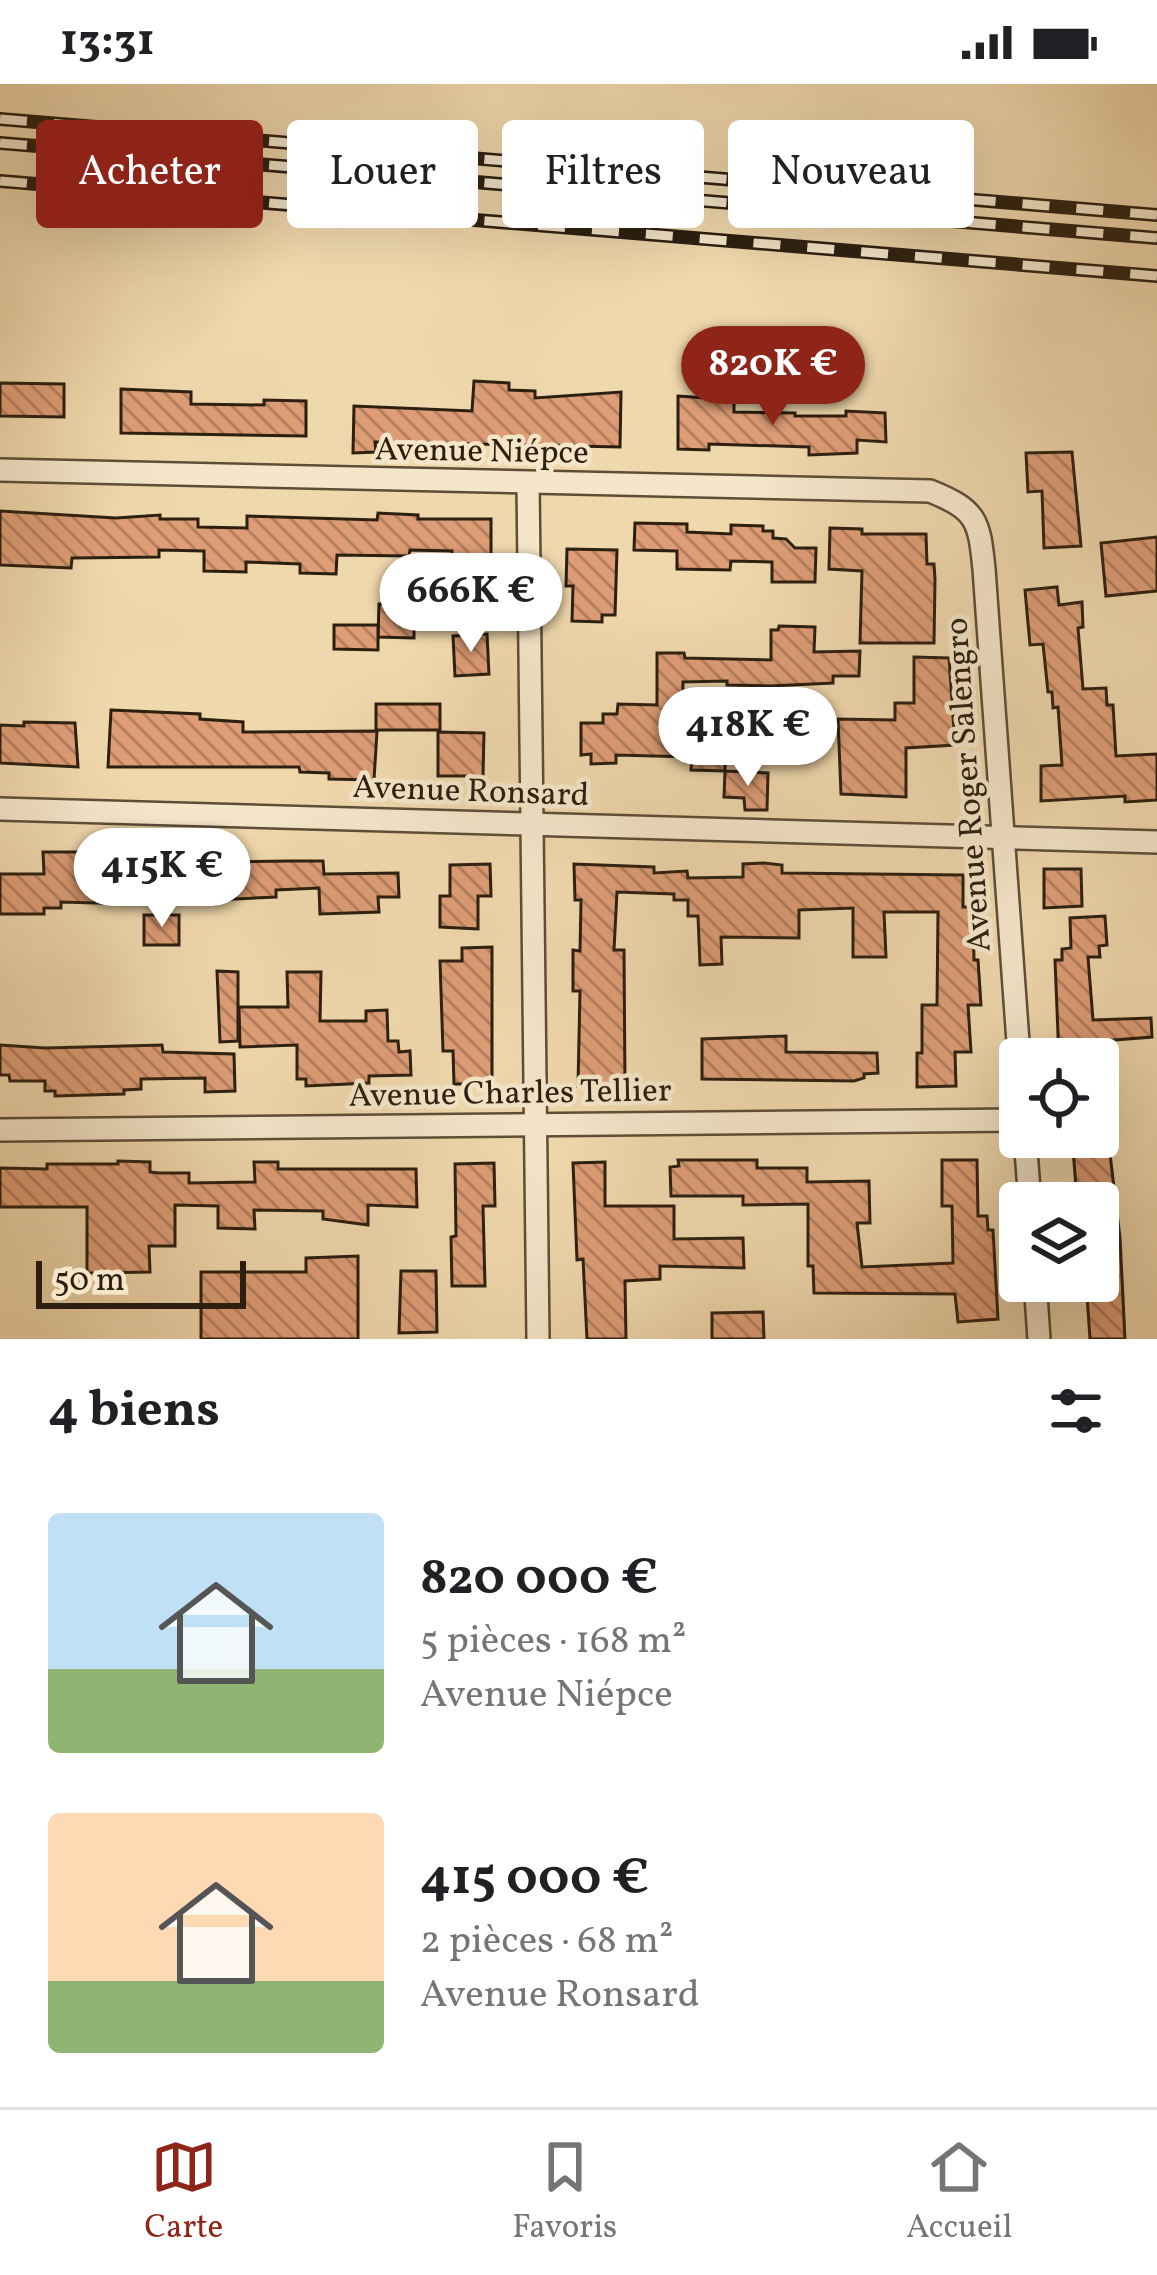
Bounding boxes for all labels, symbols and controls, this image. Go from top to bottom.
text: 13:31 [60,11,155,74]
chip: Acheter [36,120,263,228]
chip: Louer [287,120,478,228]
chip: Filtres [502,120,704,228]
chip: Nouveau [728,120,974,228]
pin: 820K € [675,326,871,428]
text: 820K € [708,338,838,392]
street label: Avenue Niépce [375,428,589,478]
pin: 666K € [373,553,569,655]
text: 666K € [406,565,536,619]
street label: Avenue Roger Salengro [935,616,1005,953]
pin: 418K € [650,687,846,789]
text: 418K € [685,699,811,753]
street label: Avenue Ronsard [352,766,590,820]
pin: 415K € [64,828,260,930]
text: 415K € [101,840,223,894]
map controls [999,1038,1119,1302]
button: locate [999,1038,1119,1158]
street label: Avenue Charles Tellier [348,1069,672,1121]
button: layers [999,1182,1119,1302]
scale bar [36,1255,246,1308]
text: 50 m [54,1259,125,1305]
text: 4 biens [48,1376,220,1447]
icon: filters [1043,1378,1109,1444]
text: 820 000 € [420,1544,658,1615]
icon: home [144,1561,288,1705]
text: 5 pièces · 168 m² [420,1615,686,1669]
text: Avenue Niépce [420,1669,673,1723]
text: 415 000 € [420,1844,649,1915]
icon: home [144,1861,288,2005]
text: 2 pièces · 68 m² [420,1915,673,1969]
text: Avenue Ronsard [420,1969,700,2023]
tab: Carte [145,2134,223,2252]
tab: Favoris [512,2134,617,2252]
tab: Accueil [906,2134,1012,2252]

